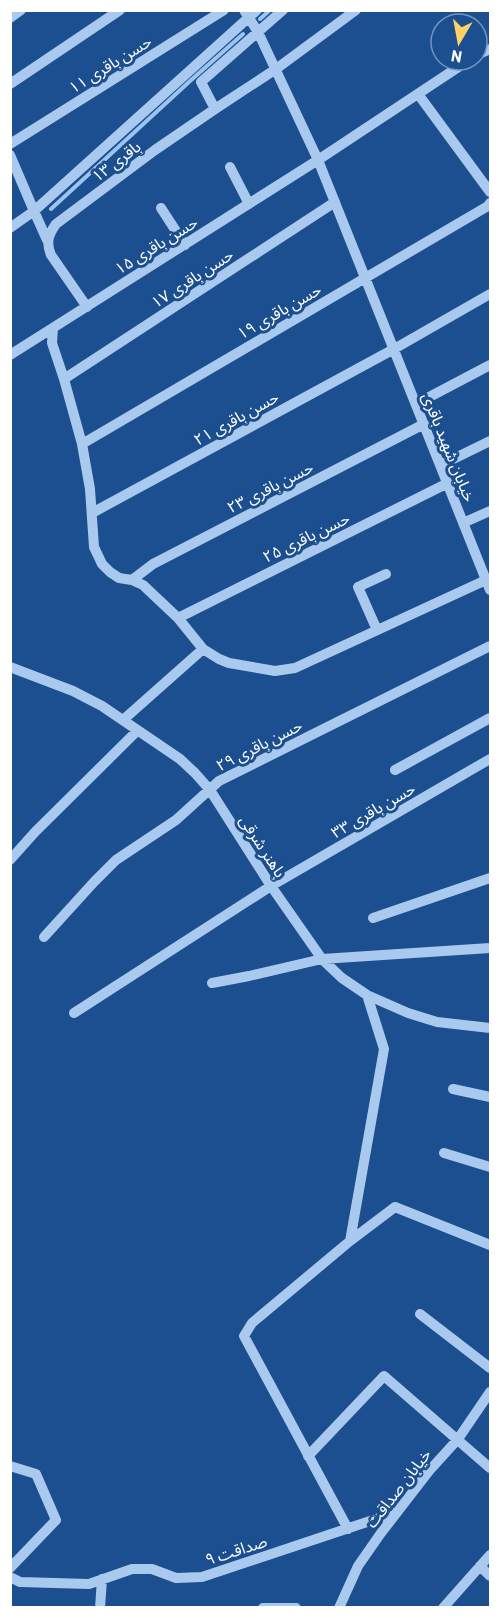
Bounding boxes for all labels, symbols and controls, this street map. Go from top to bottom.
north arrow [429,12,489,72]
street label: حسن باقری ۱۱ [65,31,155,97]
text: N [449,47,463,68]
street label: باقری ۱۳ [88,136,144,186]
street label: حسن باقری ۱۵ [111,212,201,278]
street label: حسن باقری ۱۷ [147,244,237,312]
street label: حسن باقری ۱۹ [233,279,325,343]
street label: حسن باقری ۲۱ [190,386,282,450]
street label: خیابان شهید باقری [418,389,480,505]
street label: حسن باقری ۲۳ [224,457,316,517]
street label: حسن باقری ۲۵ [259,507,353,567]
street label: حسن باقری ۲۹ [213,715,305,775]
street label: حسن باقری ۳۳ [327,778,419,842]
street label: باهنر شرقی [235,811,291,881]
street label: خیابان صداقت [361,1445,435,1531]
street label: صداقت ۹ [203,1531,269,1568]

